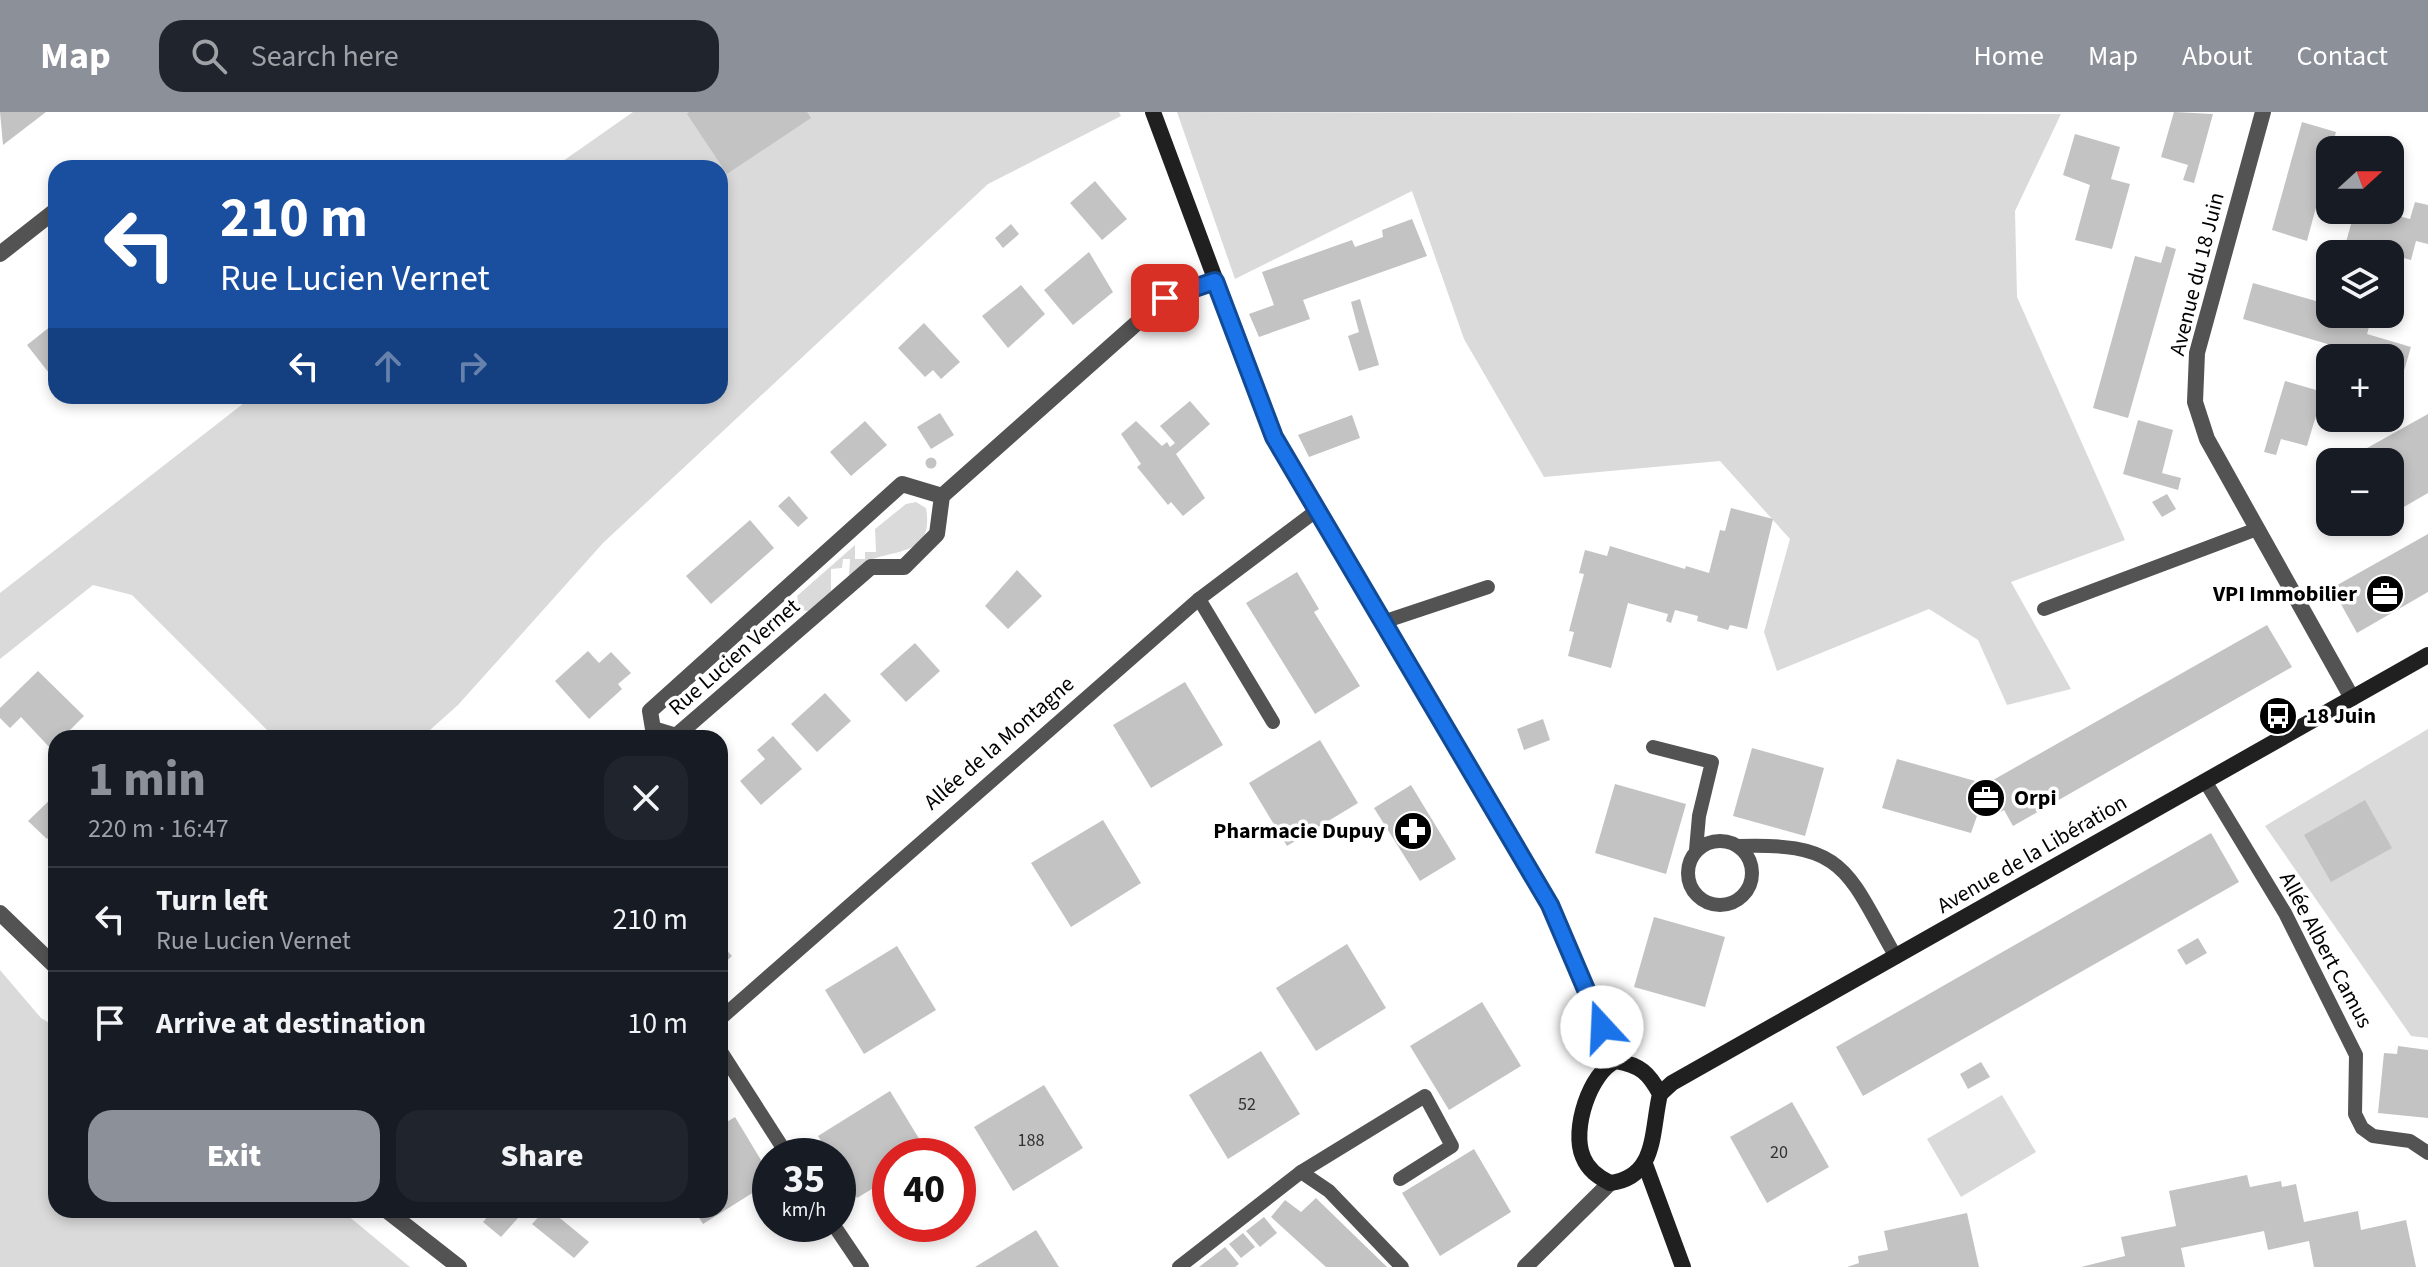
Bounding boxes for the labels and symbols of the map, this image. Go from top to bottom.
north arrow [2316,136,2404,224]
street label: Avenue du 18 Juin [2161,189,2233,359]
pin [1131,264,1199,332]
office icon: VPI Immobilier [2364,573,2406,615]
place label: VPI Immobilier [2212,578,2357,610]
street label: Rue Lucien Vernet [661,591,807,723]
street label: Allée de la Montagne [917,669,1081,817]
bus stop icon: 18 Juin [2257,695,2299,737]
place label: 18 Juin [2306,700,2376,732]
office icon: Orpi [1965,777,2007,819]
place label: Orpi [2014,782,2056,814]
street label: Avenue de la Libération [1931,786,2133,922]
pharmacy icon: Pharmacie Dupuy [1392,810,1434,852]
place label: Pharmacie Dupuy [1213,815,1386,847]
street label: Allée Albert Camus [2271,866,2381,1034]
position arrow [1560,985,1644,1069]
house number: 52 [1238,1092,1256,1117]
house number: 188 [1018,1128,1044,1153]
speed limit sign: 40 [872,1138,976,1242]
house number: 20 [1770,1140,1788,1165]

